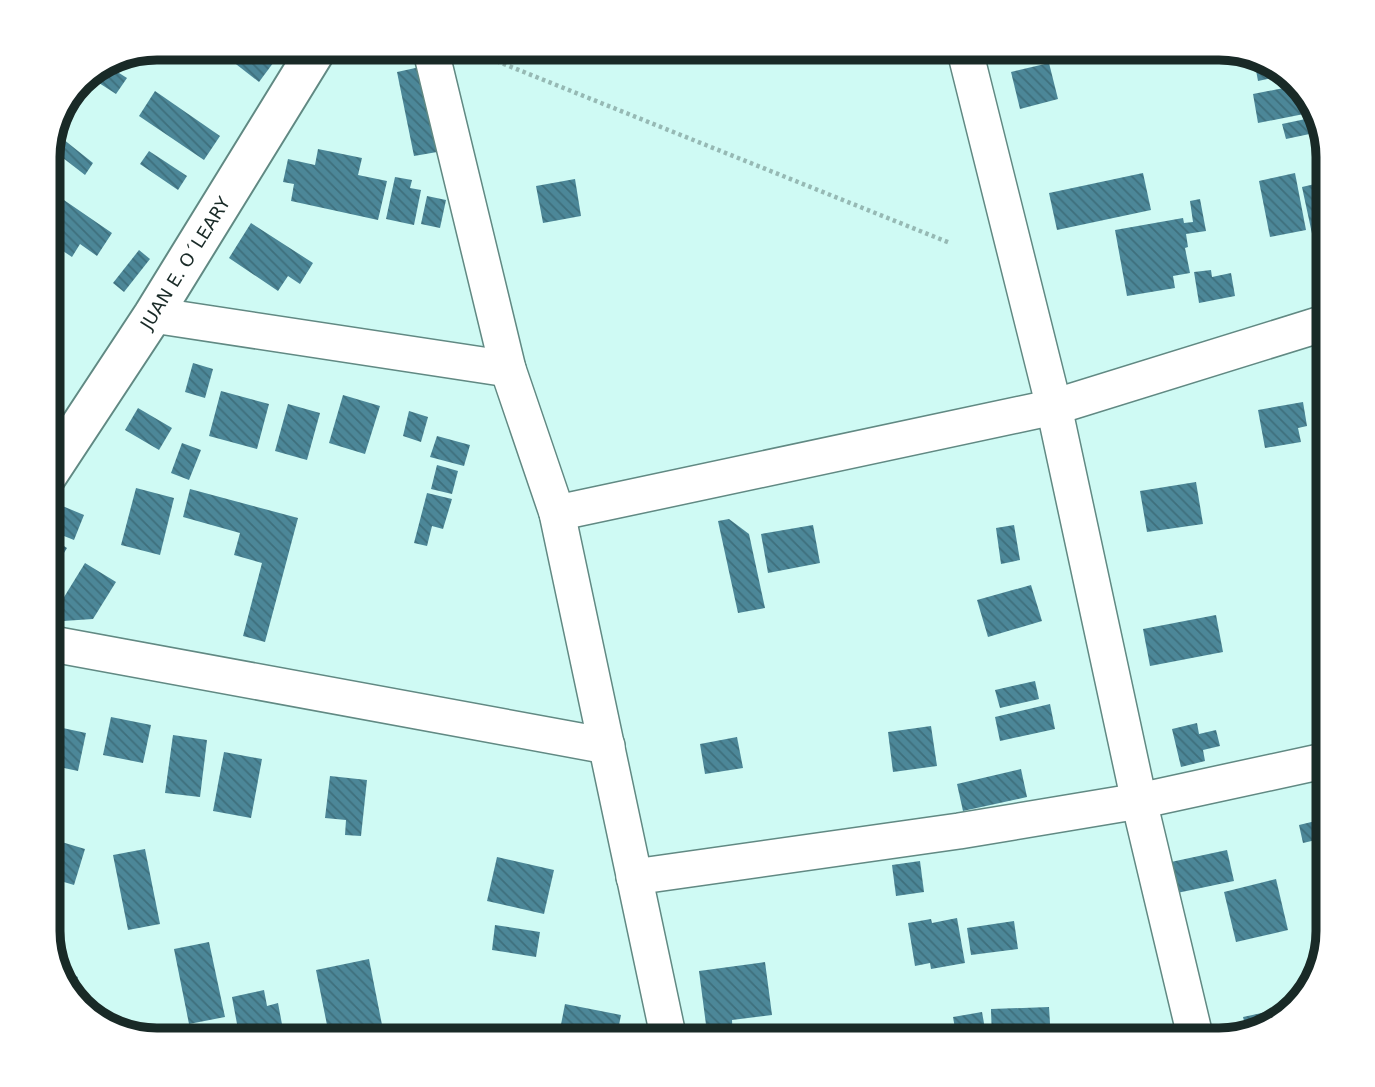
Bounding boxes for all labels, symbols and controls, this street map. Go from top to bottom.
street label: JUAN E. O´LEARY [135,192,235,334]

